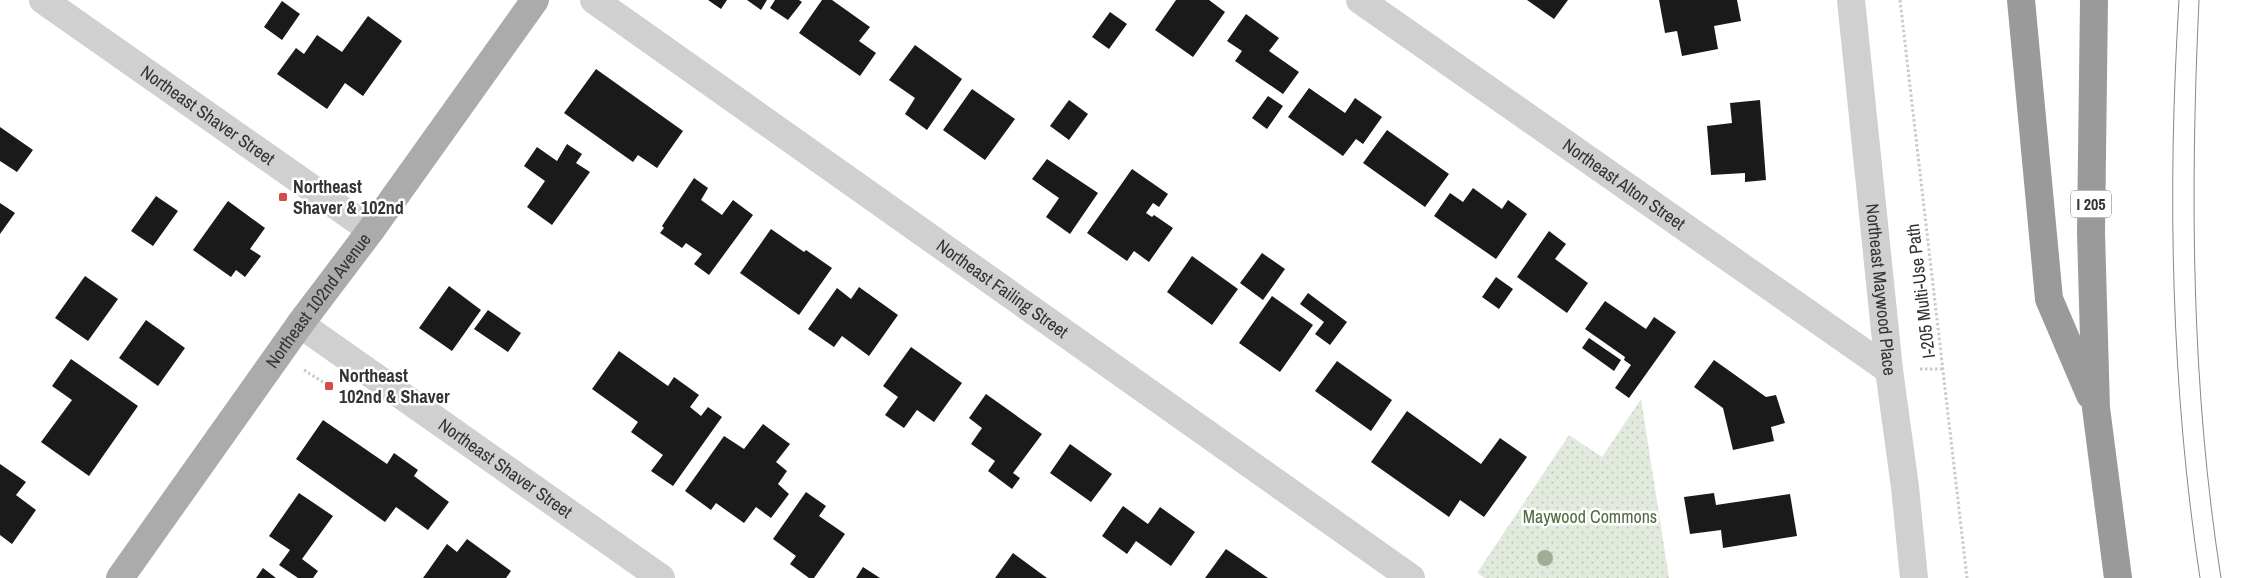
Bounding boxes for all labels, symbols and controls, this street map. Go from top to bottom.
street label: Northeast Shaver Street [136,59,280,171]
street label: Northeast Alton Street [1558,132,1691,236]
place label: Northeast Shaver & 102nd [293,174,404,220]
road number: I 205 [2071,190,2111,218]
marker: Northeast Shaver & 102nd [277,191,289,203]
street label: Northeast Maywood Place [1860,202,1903,377]
street label: I-205 Multi-Use Path [1900,222,1941,360]
street label: Northeast 102nd Avenue [260,228,376,373]
street label: Northeast Failing Street [931,233,1073,344]
place label: Northeast 102nd & Shaver [339,363,450,409]
marker: Northeast 102nd & Shaver [323,380,335,392]
street label: Northeast Shaver Street [434,412,578,524]
park label: Maywood Commons [1523,504,1657,529]

